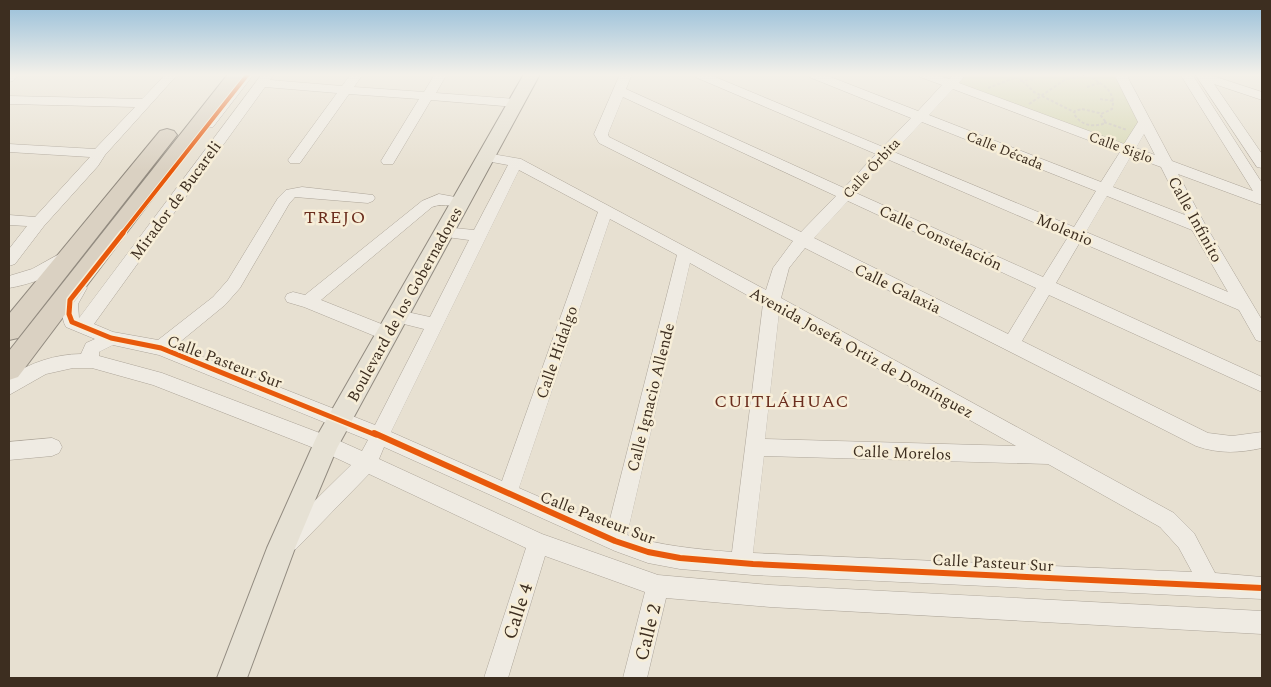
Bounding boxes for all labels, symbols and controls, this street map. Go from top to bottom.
street label: Calle Década [963,125,1047,175]
street label: Calle Siglo [1086,126,1156,169]
street label: Calle Órbita [838,133,905,203]
street label: Mirador de Bucareli [124,136,227,265]
street label: Calle Infinito [1162,172,1229,267]
street label: Calle Constelación [875,199,1006,277]
street label: Boulevard de los Gobernadores [341,202,469,407]
district label: TREJO [304,204,366,231]
street label: Molenio [1033,207,1097,253]
street label: Calle Galaxia [850,258,945,320]
street label: Avenida Josefa Ortiz de Domínguez [745,281,978,425]
street label: Calle Hidalgo [530,303,584,402]
street label: Calle Ignacio Allende [621,320,681,474]
street label: Calle Pasteur Sur [164,329,286,395]
district label: CUITLÁHUAC [714,388,850,415]
street label: Calle Morelos [852,439,952,467]
street label: Calle Pasteur Sur [537,485,659,551]
street label: Calle Pasteur Sur [932,548,1054,578]
street label: Calle 4 [496,579,541,643]
street label: Calle 2 [627,601,669,664]

